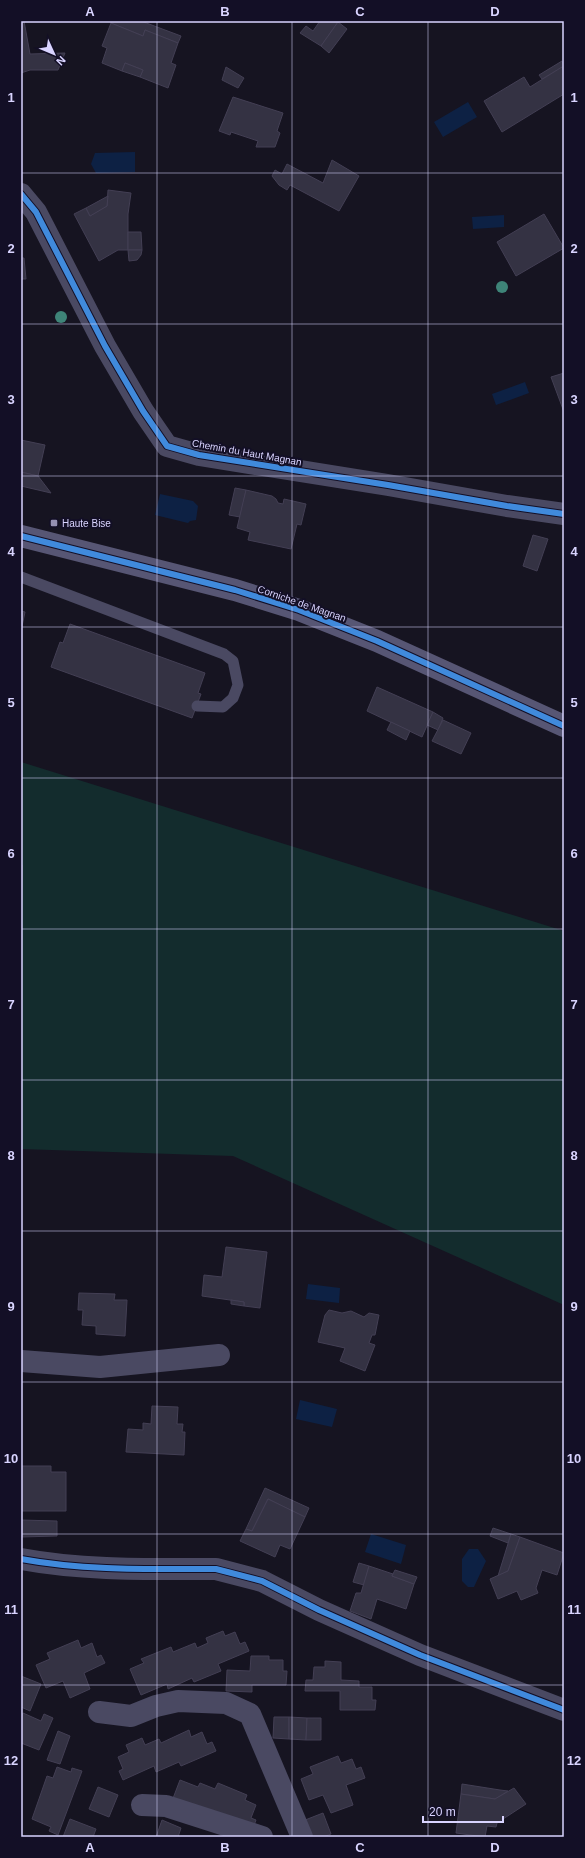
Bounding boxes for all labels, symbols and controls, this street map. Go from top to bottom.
text: A [85,4,95,19]
text: B [220,4,230,19]
text: C [355,4,365,19]
text: D [490,4,500,19]
north arrow [34,34,74,74]
text: N [54,54,68,68]
text: 1 [7,90,15,105]
text: 1 [570,90,578,105]
text: 2 [7,241,15,256]
text: 2 [570,241,578,256]
text: 3 [7,392,15,407]
text: 3 [570,392,578,407]
street label: Chemin du Haut Magnan [191,437,303,468]
marker: Haute Bise [49,518,59,528]
place label: Haute Bise [62,518,111,529]
text: 4 [7,544,15,559]
text: 4 [570,544,578,559]
street label: Corniche de Magnan [256,583,348,624]
text: 5 [7,695,15,710]
text: 5 [570,695,578,710]
text: 6 [7,846,15,861]
text: 6 [570,846,578,861]
text: 7 [7,997,15,1012]
text: 7 [570,997,578,1012]
text: 8 [7,1148,15,1163]
text: 8 [570,1148,578,1163]
text: 9 [7,1299,15,1314]
text: 9 [570,1299,578,1314]
text: 10 [4,1451,18,1466]
text: 10 [567,1451,581,1466]
text: 11 [4,1602,18,1617]
text: 11 [567,1602,581,1617]
text: 12 [4,1753,18,1768]
text: 12 [567,1753,581,1768]
scale bar [423,1798,503,1824]
text: 20 m [429,1805,456,1819]
text: A [85,1840,95,1855]
text: B [220,1840,230,1855]
text: C [355,1840,365,1855]
text: D [490,1840,500,1855]

